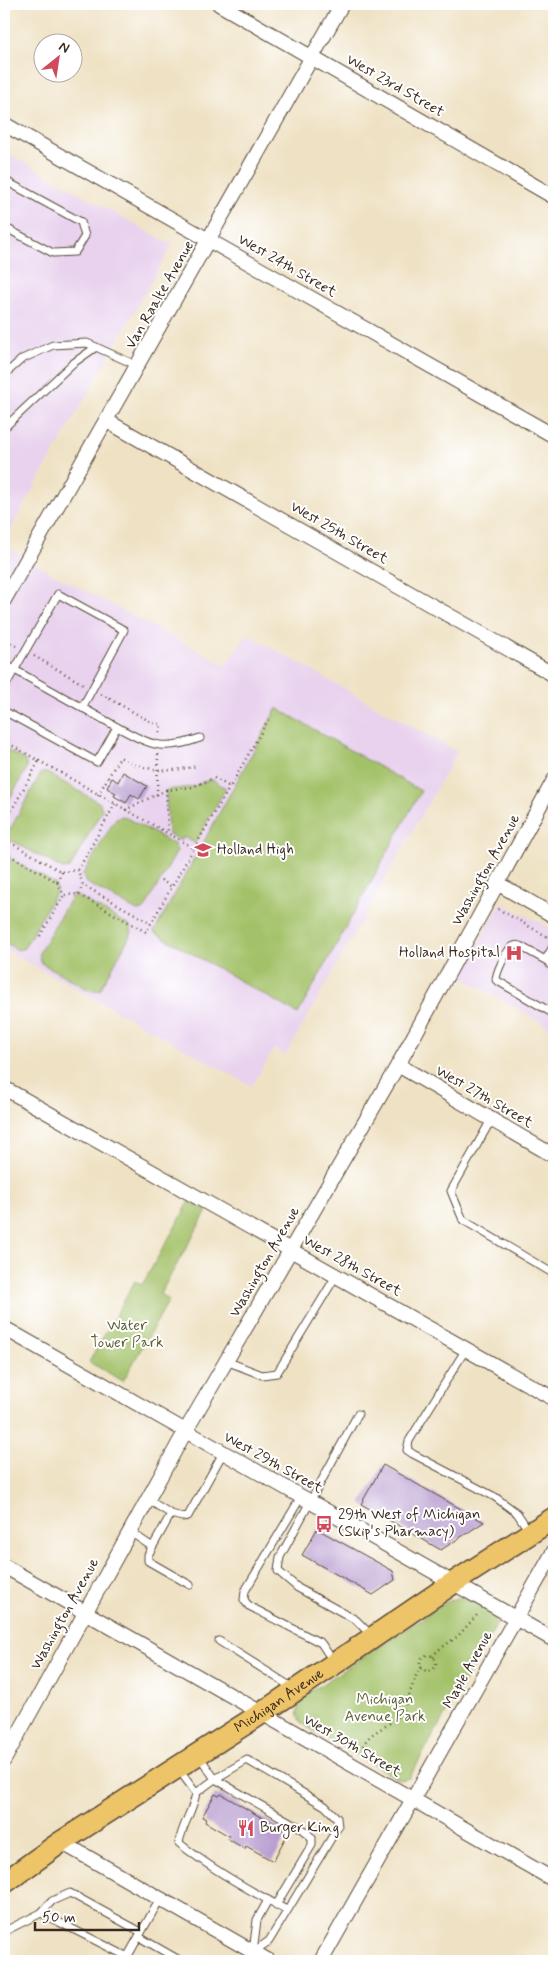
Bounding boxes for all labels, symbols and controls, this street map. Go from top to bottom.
north arrow [32,32,82,82]
text: N [55,37,73,58]
street label: West 23rd Street [342,50,448,122]
street label: West 24th Street [234,230,340,302]
street label: Van Raalte Avenue [121,237,199,353]
street label: West 25th Street [286,497,392,569]
street label: Washington Avenue [447,811,526,930]
school or university icon: Holland High [193,840,213,860]
place label: Holland High [217,840,294,860]
place label: Holland Hospital [399,943,500,963]
hospital icon: Holland Hospital [504,943,524,963]
street label: West 27th Street [432,1061,536,1133]
street label: Washington Avenue [225,1203,306,1321]
street label: West 28th Street [299,1231,405,1301]
park label: Water Tower Park [91,1316,163,1353]
street label: West 29th Street [220,1427,326,1499]
place label: 29th West of Michigan (Skip's Pharmacy) [338,1505,480,1542]
bus stop icon: 29th West of Michigan (Skip's Pharmacy) [314,1514,334,1534]
street label: Washington Avenue [26,1555,105,1674]
street label: Maple Avenue [438,1628,498,1712]
street label: Michigan Avenue [230,1664,328,1738]
park label: Michigan Avenue Park [344,1690,426,1727]
street label: West 30th Street [299,1710,405,1782]
restaurant icon: Burger King [236,1818,256,1838]
place label: Burger King [260,1818,339,1839]
scale bar [35,1900,139,1932]
text: 50 m [42,1908,76,1928]

